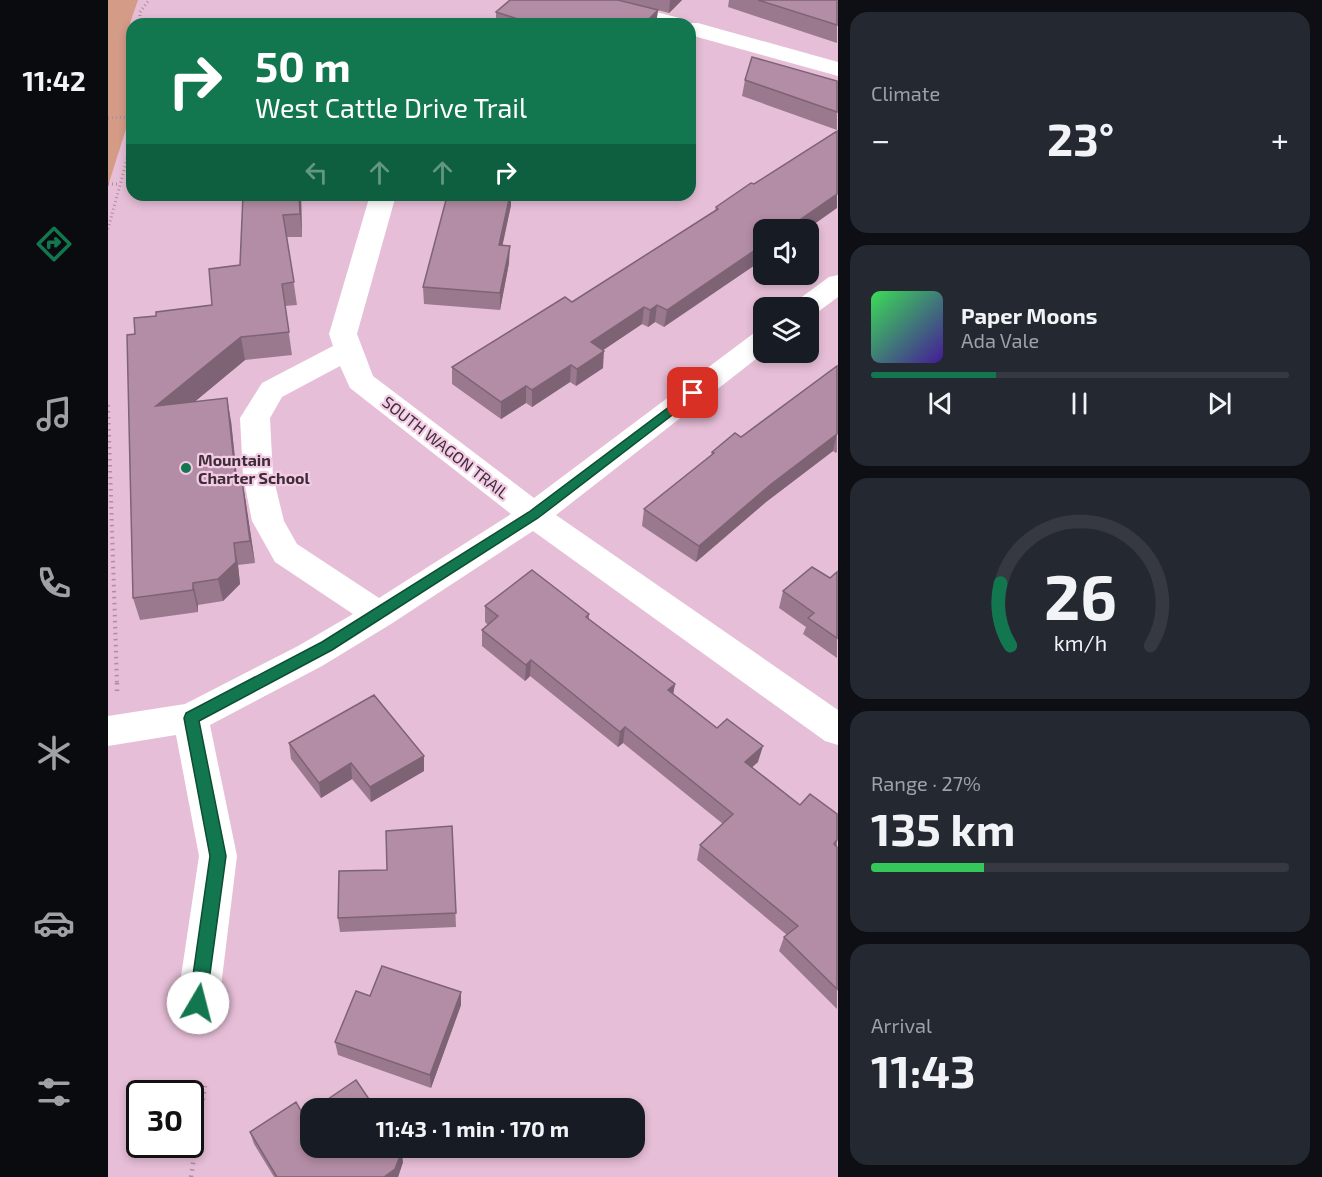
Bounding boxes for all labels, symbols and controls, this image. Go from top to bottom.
text: 50 m [255,40,351,90]
icon: right [156,42,234,120]
text: 11:42 [22,64,86,96]
text: Climate [871,81,940,105]
text: West Cattle Drive Trail [255,91,527,123]
text: 23° [1047,111,1114,165]
text: − [871,119,890,159]
text: + [1271,119,1289,159]
icon: left [300,156,333,189]
icon: ahead [363,156,396,189]
icon: ahead [426,156,459,189]
icon: right [489,156,522,189]
map controls [753,219,819,363]
button: sound [753,219,819,285]
icon: directions [33,223,75,265]
button: layers [753,297,819,363]
text: Paper Moons [961,302,1097,328]
text: Ada Vale [961,328,1039,352]
pin [667,367,718,418]
icon: arrive [676,376,709,409]
icon: previous [924,387,957,420]
icon: pause [1063,387,1096,420]
icon: next [1203,387,1236,420]
street label: SOUTH WAGON TRAIL [379,392,513,502]
icon: music [33,393,75,435]
place label: Mountain Charter School [198,450,311,487]
marker: Mountain Charter School [179,461,193,475]
text: 26 [1043,558,1117,633]
icon: phone [33,562,75,604]
text: km/h [1053,630,1107,655]
icon: climate [33,732,75,774]
text: Range · 27% [871,771,981,795]
text: 135 km [871,801,1015,855]
icon: car [33,902,75,944]
position arrow [166,971,230,1035]
text: Arrival [871,1013,932,1037]
text: 11:43 [871,1043,976,1097]
icon: filters [33,1071,75,1113]
speed limit sign: 30 [126,1080,204,1158]
text: 11:43 · 1 min · 170 m [376,1115,569,1141]

